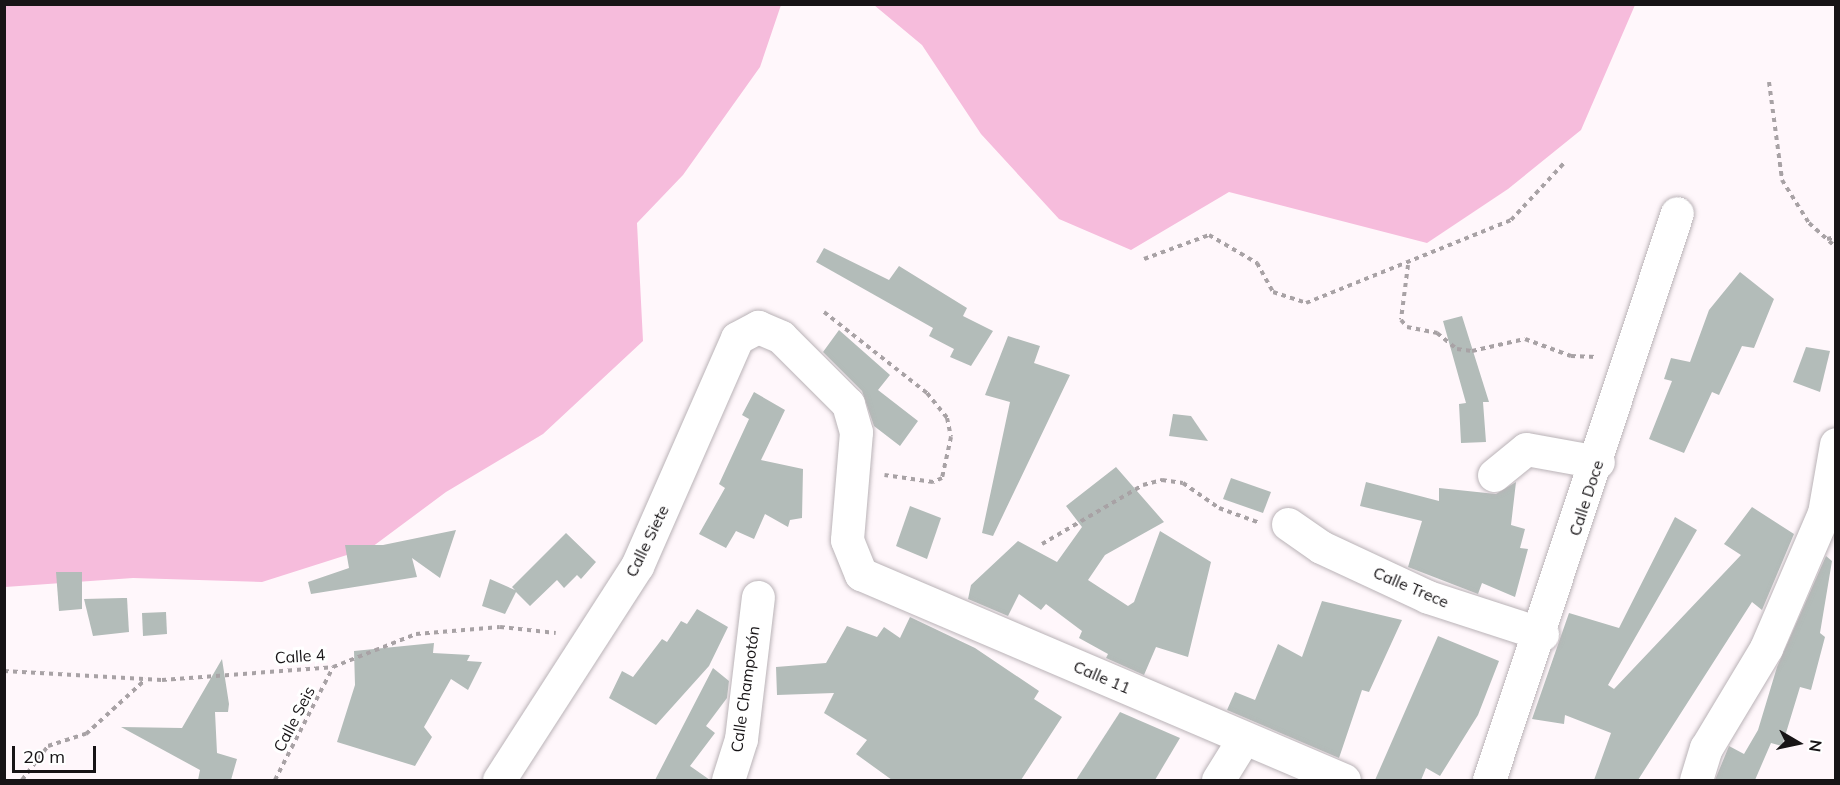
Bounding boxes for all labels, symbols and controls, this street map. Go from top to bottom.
street label: Calle Doce [1565,458,1607,538]
street label: Calle Siete [621,502,673,580]
street label: Calle Trece [1370,563,1452,611]
street label: Calle Champotón [727,625,763,753]
street label: Calle 4 [274,645,326,667]
street label: Calle 11 [1071,656,1133,698]
street label: Calle Seis [269,683,319,755]
north arrow [1768,713,1828,773]
scale bar [15,734,99,772]
text: N [1805,738,1827,753]
text: 20 m [23,745,65,768]

